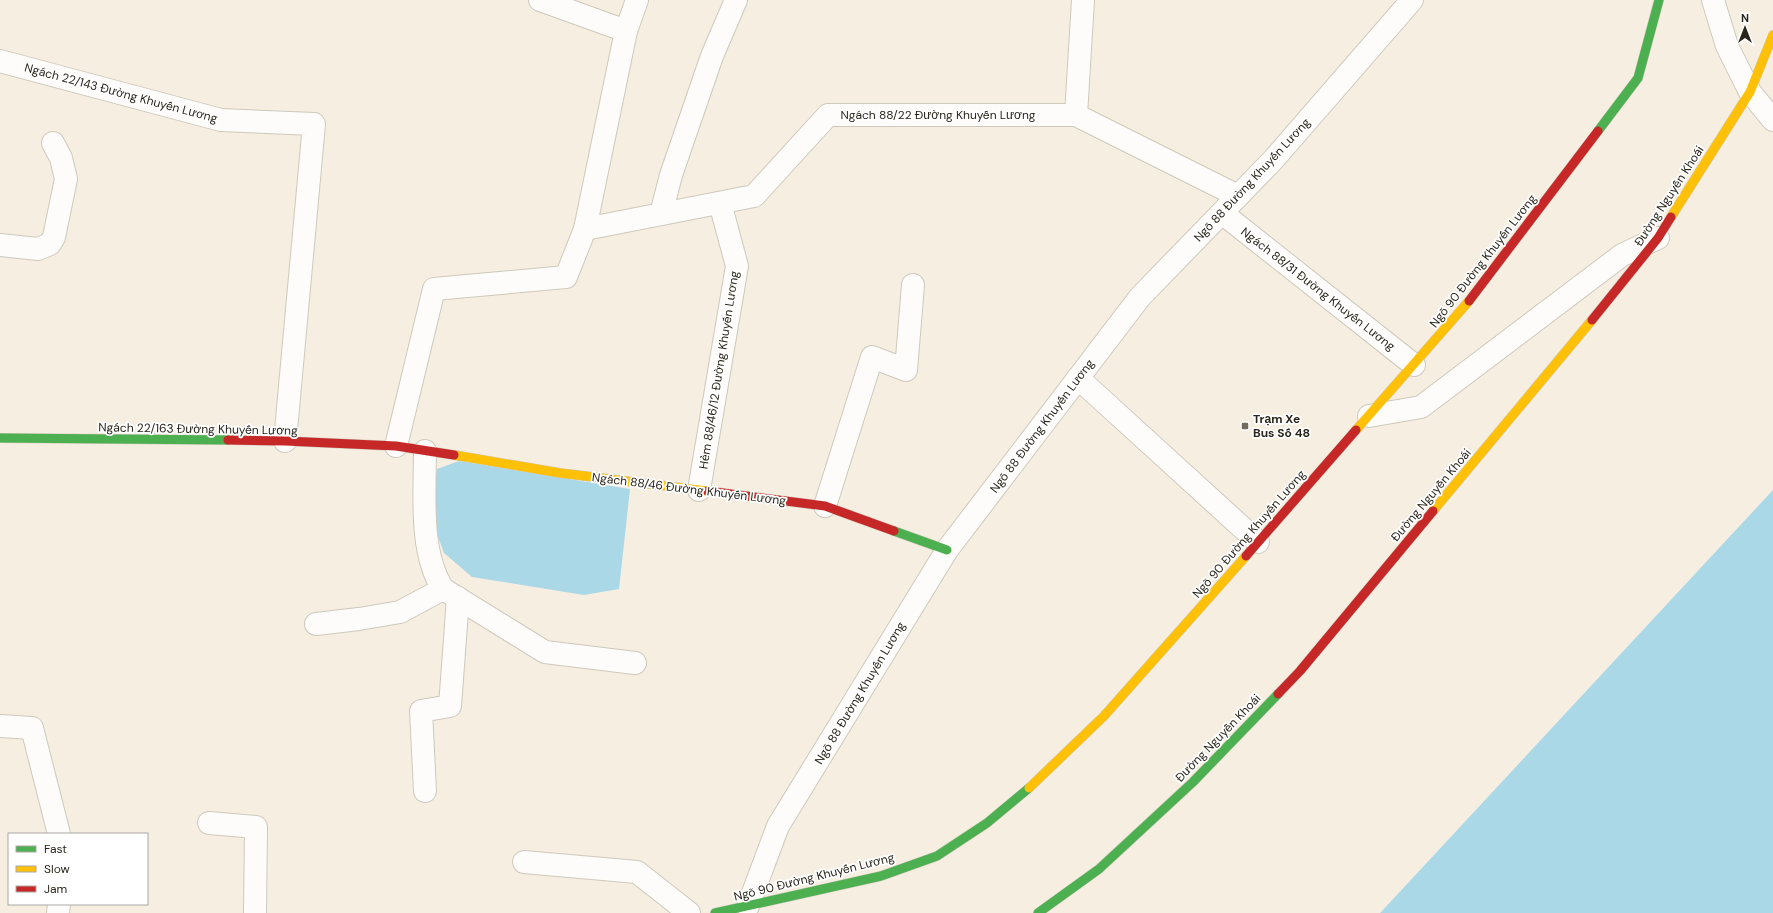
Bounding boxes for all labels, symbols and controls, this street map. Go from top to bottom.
north arrow [1725,8,1765,48]
text: N [1741,11,1749,25]
street label: Ngách 22/143 Đường Khuyến Lương [23,60,220,127]
street label: Ngách 88/22 Đường Khuyến Lương [840,107,1036,123]
street label: Ngõ 88 Đường Khuyến Lương [1190,114,1314,245]
street label: Đường Nguyễn Khoái [1631,143,1707,249]
street label: Ngõ 90 Đường Khuyến Lương [1426,191,1540,331]
street label: Ngách 88/31 Đường Khuyến Lương [1238,224,1399,354]
street label: Hẻm 88/46/12 Đường Khuyến Lương [695,269,743,470]
street label: Ngõ 88 Đường Khuyến Lương [986,356,1098,496]
place label: Trạm Xe Bus Số 48 [1253,411,1310,441]
street label: Ngách 22/163 Đường Khuyến Lương [98,419,298,439]
marker: Trạm Xe Bus Số 48 [1240,421,1250,431]
street label: Đường Nguyễn Khoái [1387,445,1475,545]
street label: Ngõ 90 Đường Khuyến Lương [1189,466,1309,601]
street label: Ngách 88/46 Đường Khuyến Lương [591,469,787,509]
street label: Ngõ 88 Đường Khuyến Lương [811,618,909,767]
street label: Đường Nguyễn Khoái [1172,690,1264,785]
legend [8,833,148,905]
text: Fast [44,841,67,857]
street label: Ngõ 90 Đường Khuyến Lương [732,849,896,905]
text: Slow [44,861,70,877]
text: Jam [44,881,67,897]

